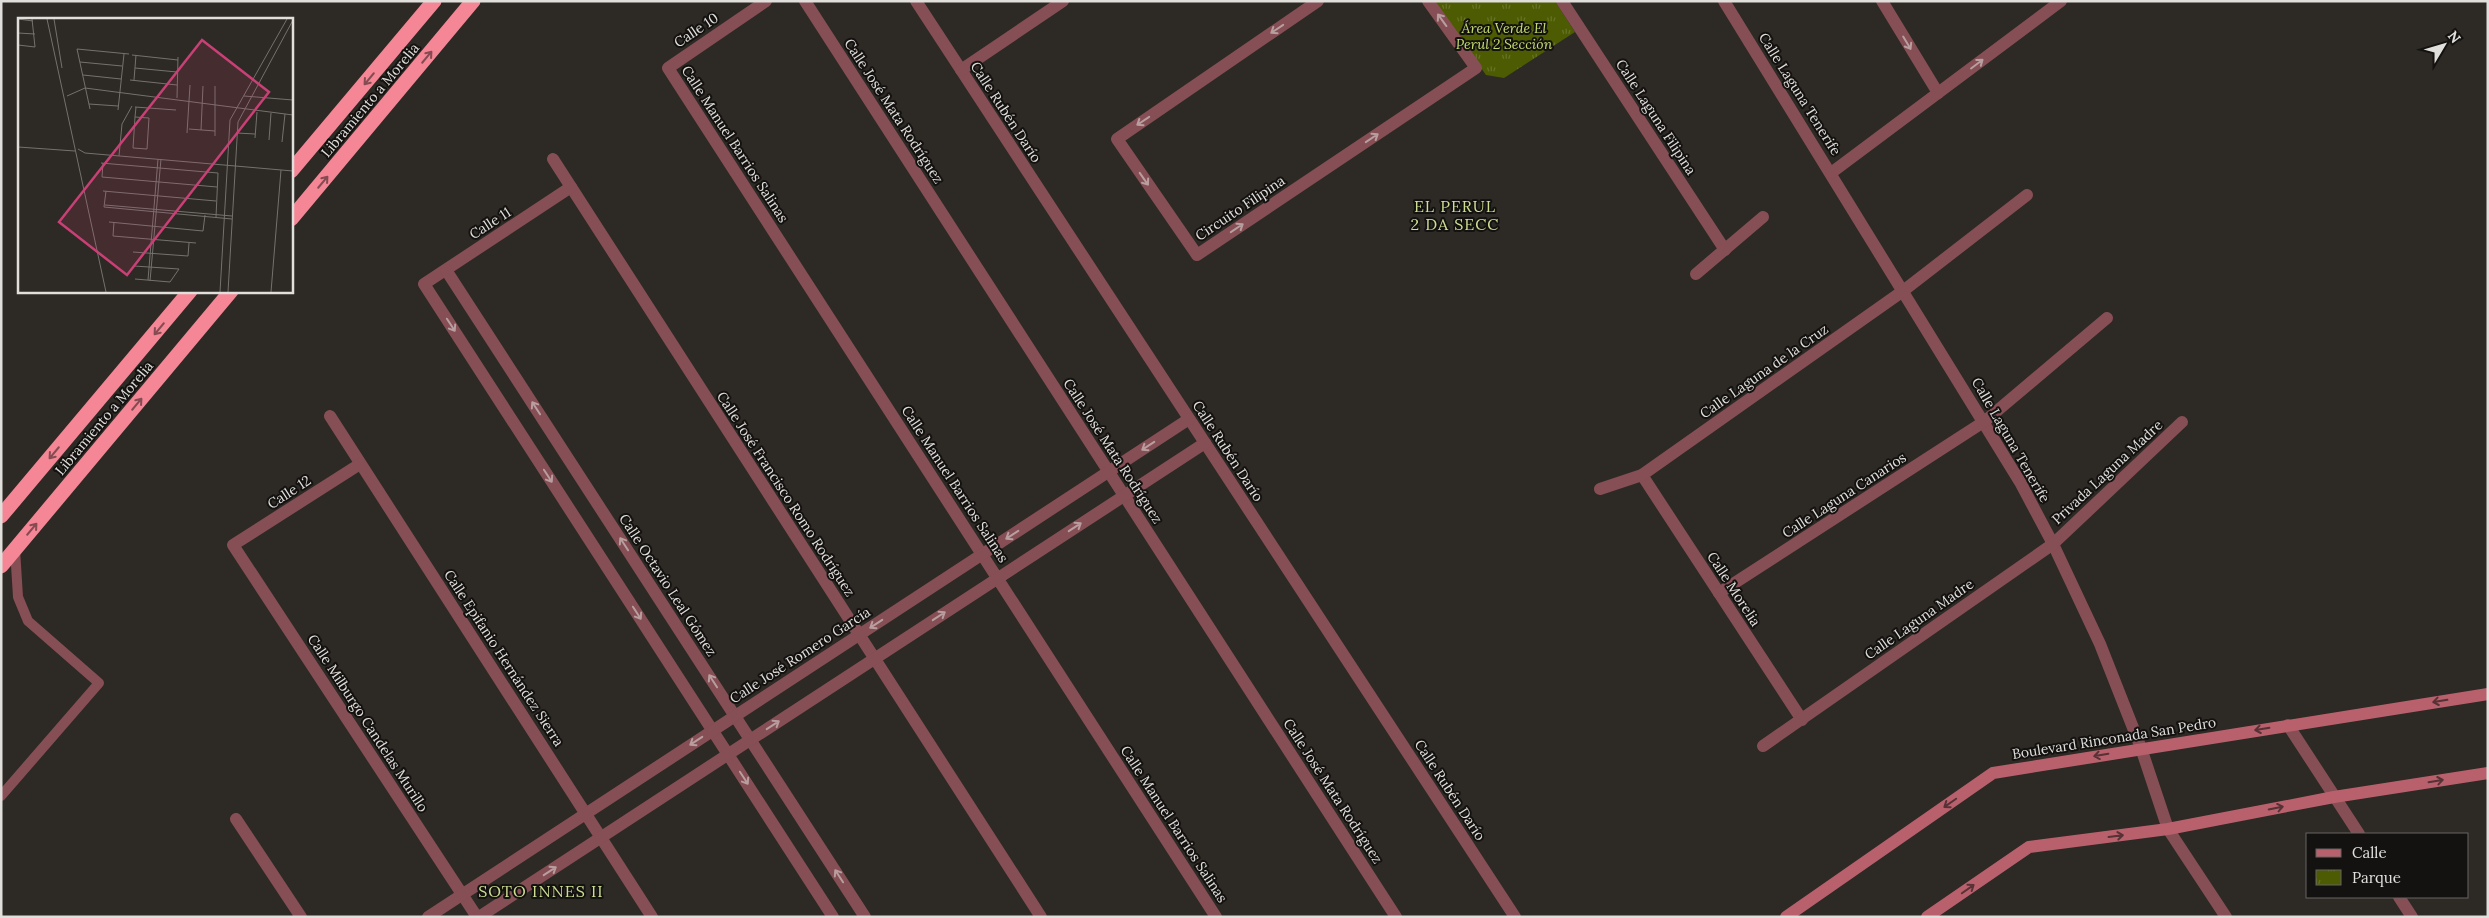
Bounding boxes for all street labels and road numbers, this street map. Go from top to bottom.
street label: Calle 10 [670,9,722,51]
street label: Calle Laguna Tenerife [1755,29,1845,159]
street label: Calle José Mata Rodríguez [840,35,948,187]
street label: Libramiento a Morelia [317,39,423,161]
street label: Calle Laguna Filipina [1612,56,1700,178]
street label: Calle Rubén Darío [967,58,1045,166]
street label: Calle Manuel Barrios Salinas [678,62,792,226]
street label: Circuito Filipina [1192,171,1288,245]
street label: Calle 11 [466,203,514,243]
street label: Calle Laguna de la Cruz [1696,320,1832,422]
street label: Libramiento a Morelia [51,357,157,479]
street label: Calle Laguna Tenerife [1968,374,2054,506]
street label: Calle José Mata Rodríguez [1059,375,1167,527]
street label: Calle José Francisco Romo Rodríguez [713,388,859,600]
street label: Calle Rubén Darío [1189,397,1267,505]
street label: Calle Manuel Barrios Salinas [898,402,1012,566]
street label: Privada Laguna Madre [2048,416,2166,528]
street label: Calle Laguna Canarios [1779,448,1909,542]
street label: Calle 12 [264,471,314,513]
street label: Calle Octavio Leal Gómez [615,510,721,660]
street label: Calle Morelia [1703,548,1765,630]
street label: Calle Epifanio Hernández Sierra [440,566,568,750]
street label: Calle Laguna Madre [1861,574,1977,663]
street label: Calle José Romero García [726,603,874,707]
street label: Calle Milburgo Candelas Murillo [304,631,432,815]
street label: Boulevard Rinconada San Pedro [2011,713,2217,763]
street label: Calle José Mata Rodríguez [1279,715,1387,867]
street label: Calle Rubén Darío [1411,736,1489,844]
street label: Calle Manuel Barrios Salinas [1117,742,1231,906]

